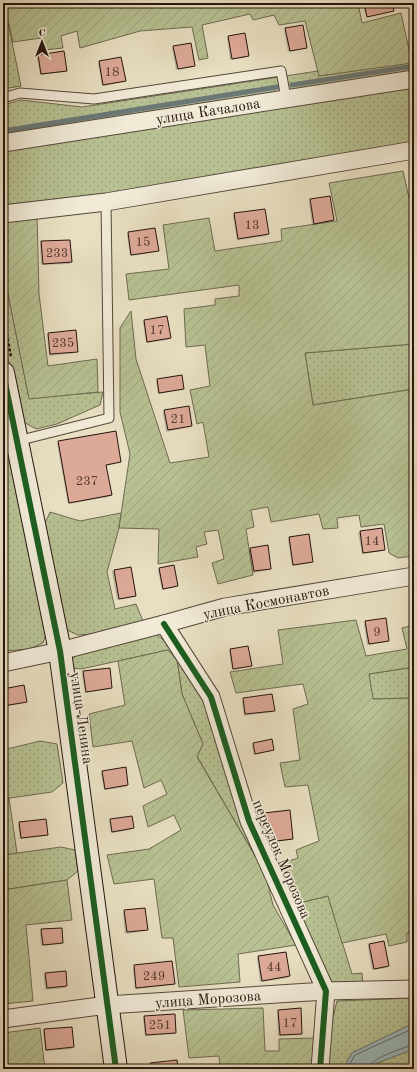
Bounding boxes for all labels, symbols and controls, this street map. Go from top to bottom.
north arrow [22,22,62,62]
text: С [38,28,46,39]
house number: 18 [104,66,120,79]
street label: улица Качалова [155,97,262,128]
house number: 13 [244,219,260,232]
house number: 15 [135,236,151,249]
house number: 233 [46,247,68,260]
house number: 17 [149,324,165,337]
house number: 235 [52,337,74,350]
house number: 21 [170,413,186,426]
house number: 237 [76,475,98,488]
house number: 14 [364,535,380,548]
street label: улица Космонавтов [202,584,331,623]
house number: 9 [373,626,381,639]
street label: улица Ленина [67,671,94,766]
street label: переулок Морозова [249,798,313,922]
house number: 44 [266,961,282,974]
house number: 249 [143,970,165,983]
street label: улица Морозова [155,989,262,1012]
house number: 17 [282,1017,298,1030]
house number: 251 [149,1019,171,1032]

